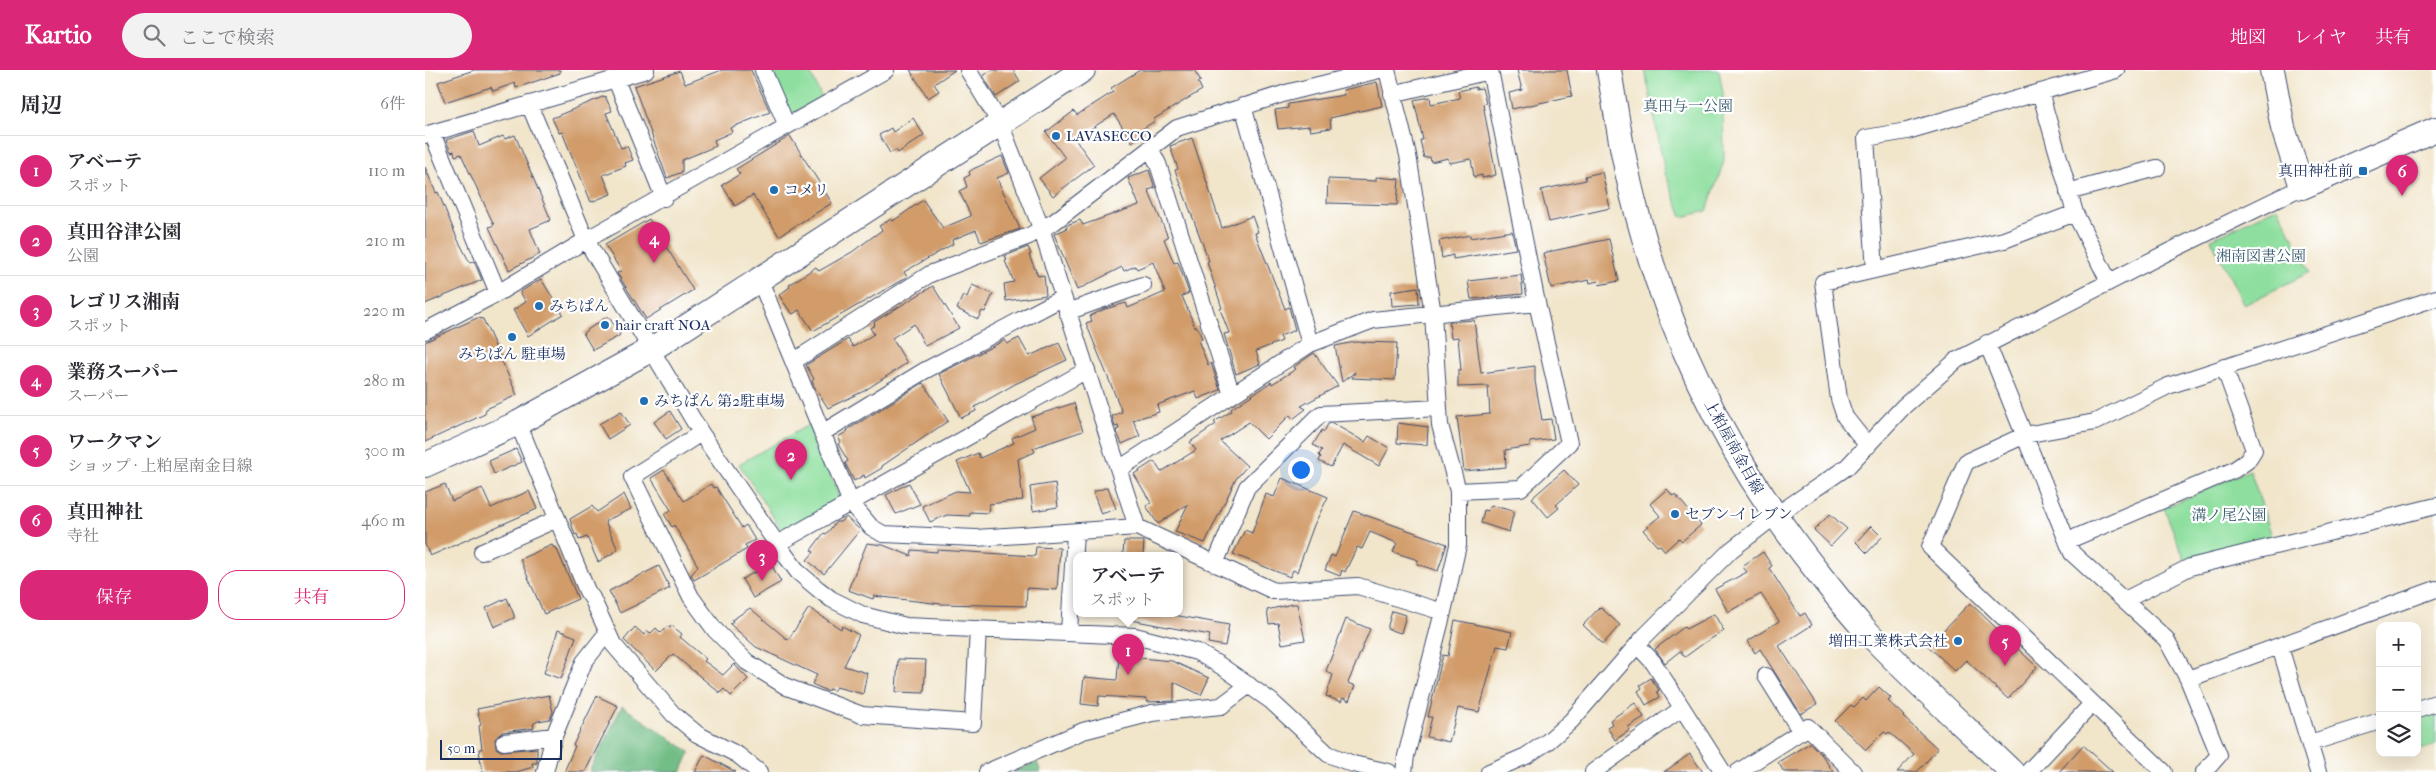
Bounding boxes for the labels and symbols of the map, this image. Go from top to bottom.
park label: 真田与一公園 [1643,97,1733,115]
place label: LAVASECCO [1066,127,1152,145]
marker: LAVASECCO [1050,130,1062,142]
pin: 6 [2386,155,2418,196]
place label: 真田神社前 [2278,162,2353,180]
marker: 真田神社前 [2357,165,2369,177]
place label: コメリ [784,181,829,199]
marker: コメリ [768,184,780,196]
pin: 4 [638,222,670,263]
park label: 湘南図書公園 [2216,247,2306,265]
place label: みちぱん [549,297,609,315]
marker: みちぱん [533,300,545,312]
place label: hair craft NOA [615,316,711,334]
marker: hair craft NOA [599,319,611,331]
marker: みちぱん 駐車場 [506,331,518,343]
place label: みちぱん 駐車場 [458,345,566,363]
place label: みちぱん 第2駐車場 [654,392,785,410]
marker: みちぱん 第2駐車場 [638,395,650,407]
street label: 上粕屋南金目線 [1701,397,1767,497]
pin: 2 [775,439,807,480]
your location [1288,457,1314,483]
place label: セブン-イレブン [1685,505,1793,523]
park label: 溝ノ尾公園 [2191,506,2267,524]
marker: セブン-イレブン [1669,508,1681,520]
pin: 3 [746,540,778,581]
pin: 5 [1989,625,2021,666]
place label: 増田工業株式会社 [1828,632,1948,650]
pin: 1 [1112,634,1144,675]
marker: 増田工業株式会社 [1952,635,1964,647]
scale bar [440,737,563,760]

